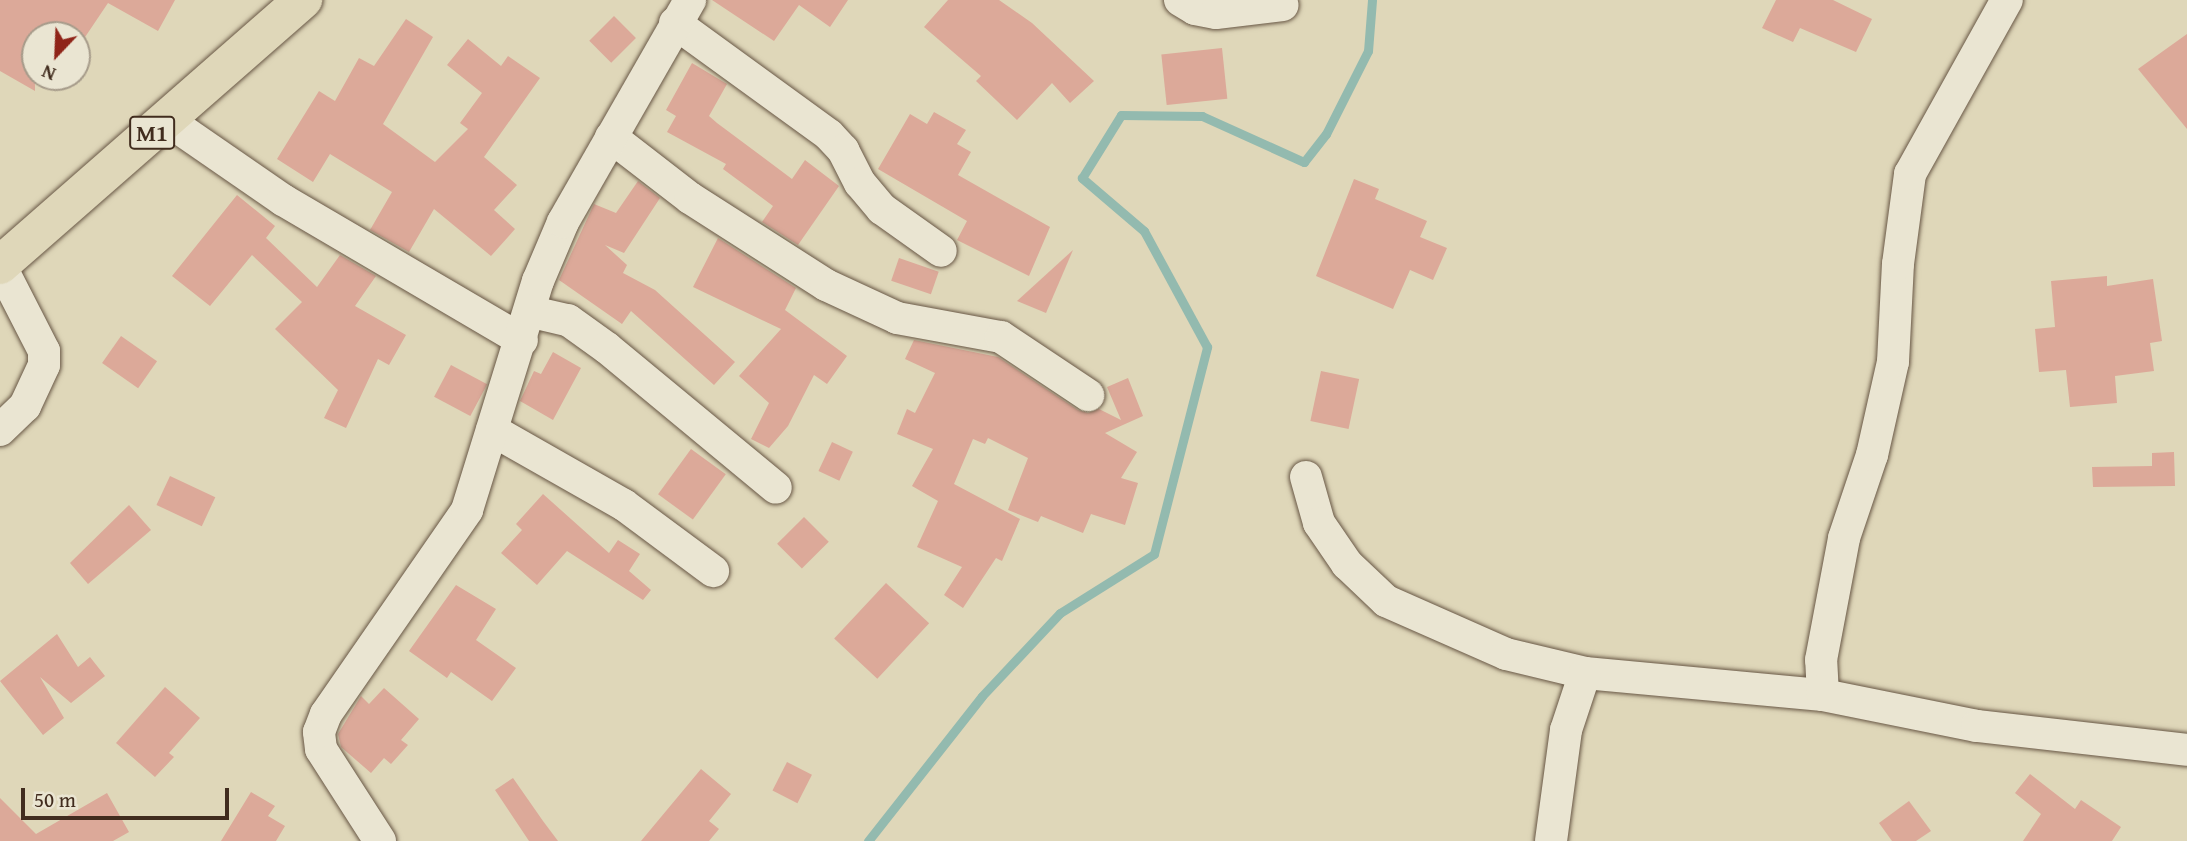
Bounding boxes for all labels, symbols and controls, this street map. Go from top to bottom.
north arrow [21,21,91,91]
text: N [37,58,60,89]
road number: M1 [128,114,176,152]
scale bar [24,774,233,818]
text: 50 m [34,784,76,815]

